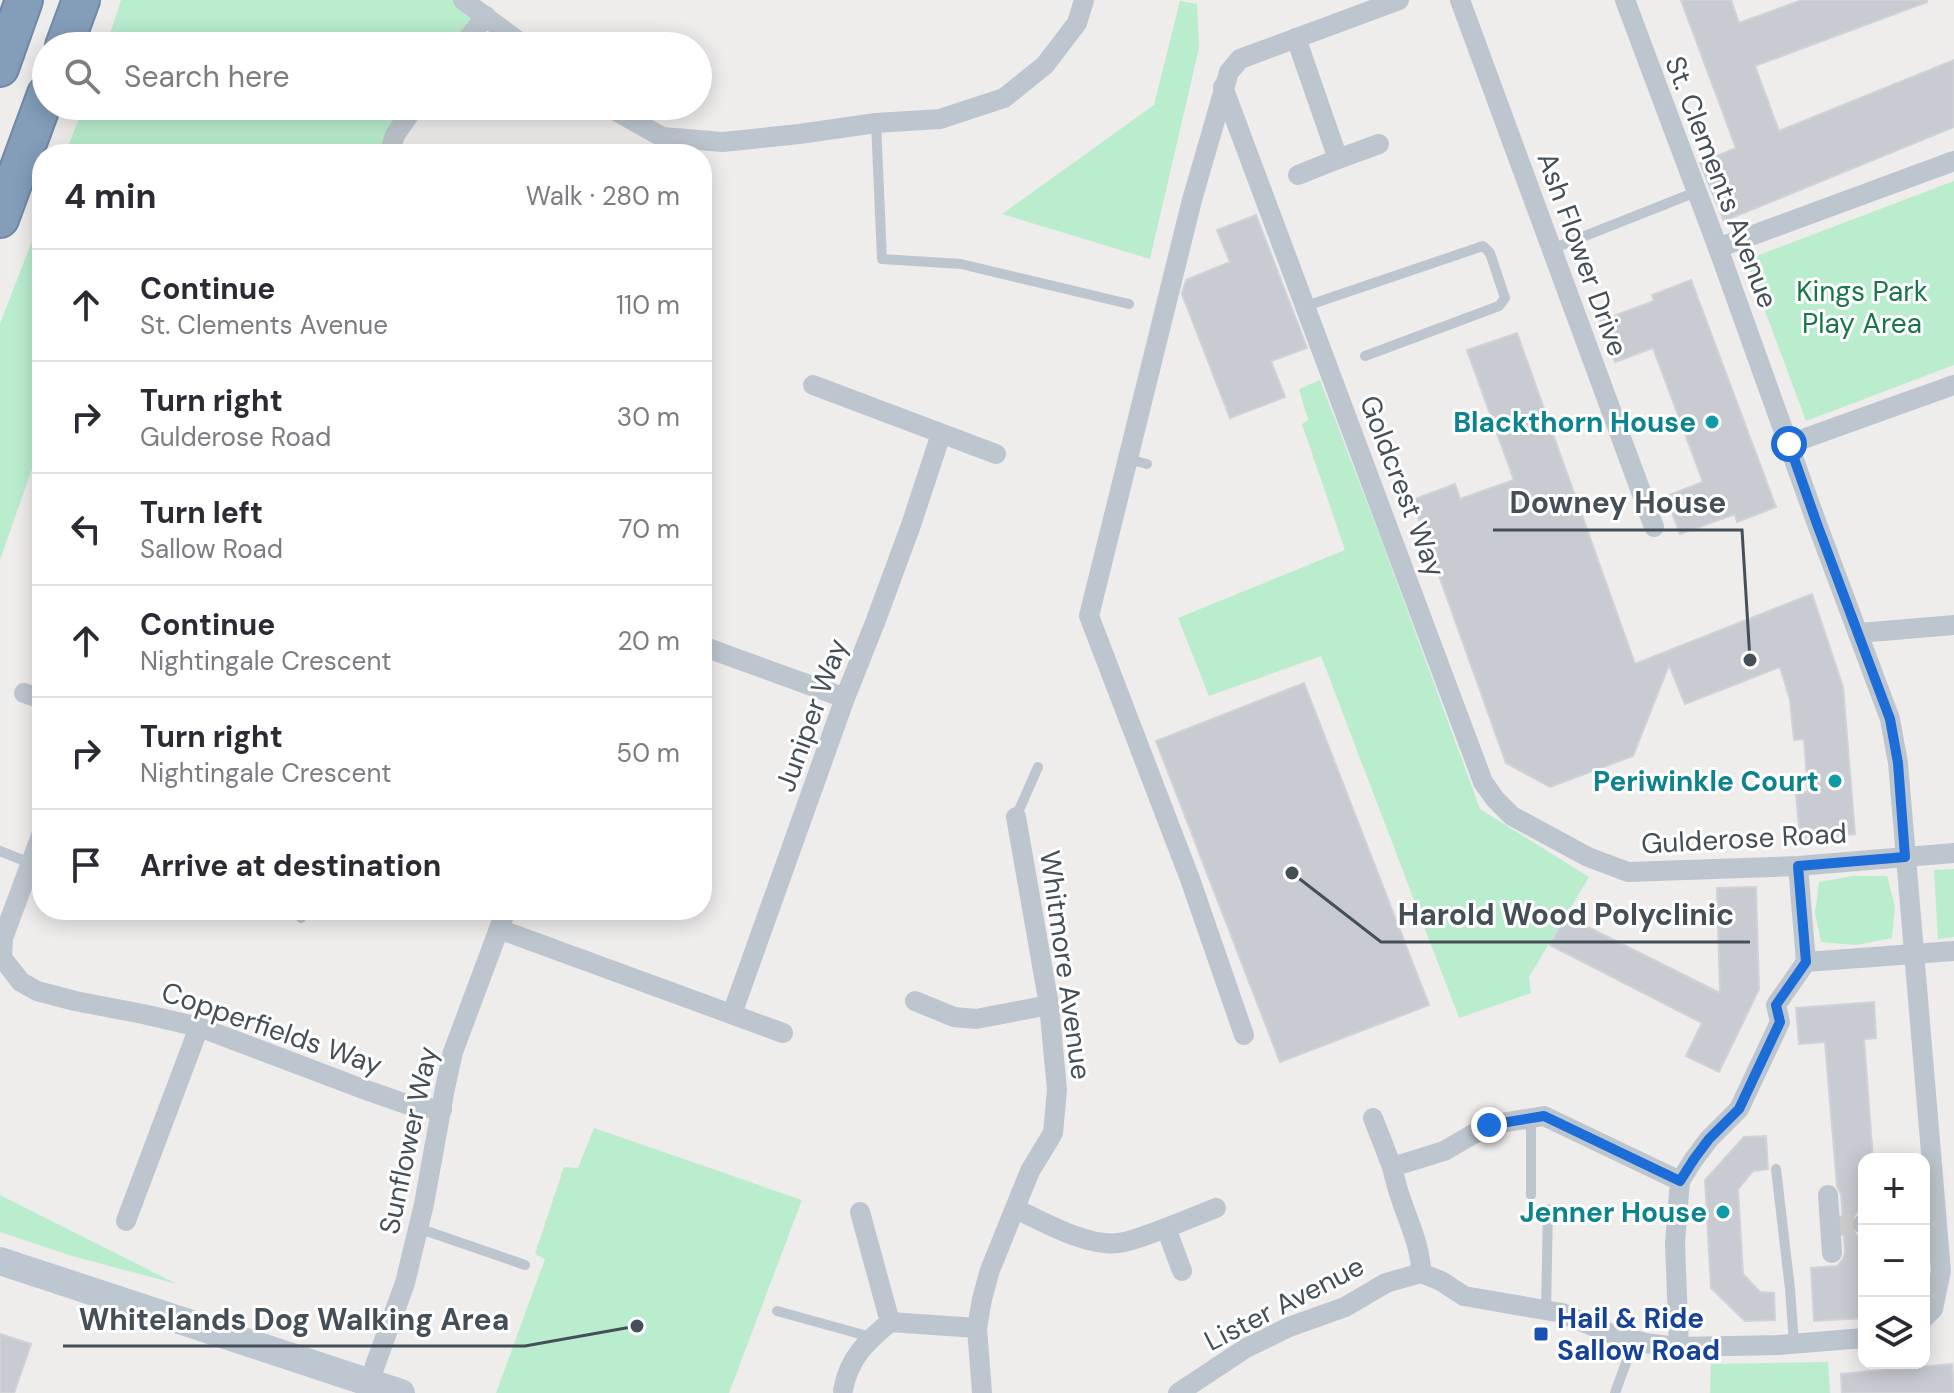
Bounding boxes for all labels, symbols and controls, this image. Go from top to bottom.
search box [32,32,712,120]
street label: St. Clements Avenue [1656,51,1787,313]
icon: search [60,54,104,98]
text: Search here [124,57,290,96]
street label: Ash Flower Drive [1528,147,1637,361]
text: 4 min [64,174,156,219]
text: Walk · 280 m [526,179,680,213]
text: Continue [140,269,275,308]
park label: Kings Park Play Area [1796,273,1928,342]
icon: ahead [64,283,108,327]
text: 110 m [616,288,680,322]
text: St. Clements Avenue [140,308,388,342]
text: Turn right [140,381,283,420]
street label: Goldcrest Way [1351,390,1454,582]
icon: right [64,395,108,439]
text: 30 m [617,400,680,434]
place label: Blackthorn House [1453,404,1696,441]
marker: Blackthorn House [1703,413,1721,431]
text: Gulderose Road [140,420,331,454]
route start [1771,426,1807,462]
callout: Downey House [1493,476,1742,530]
text: Downey House [1510,483,1726,522]
text: Turn left [140,493,263,532]
icon: left [64,507,108,551]
text: 70 m [619,512,680,546]
text: Sallow Road [140,532,283,566]
text: Continue [140,605,275,644]
icon: ahead [64,619,108,663]
text: 20 m [617,624,680,658]
street label: Juniper Way [767,634,856,797]
text: Nightingale Crescent [140,644,392,678]
text: Turn right [140,717,283,756]
icon: right [64,731,108,775]
text: 50 m [616,736,680,770]
text: Nightingale Crescent [140,756,392,790]
place label: Periwinkle Court [1593,763,1819,800]
marker: Periwinkle Court [1826,772,1844,790]
street label: Gulderose Road [1640,815,1848,862]
icon: arrive [64,843,108,887]
text: Arrive at destination [140,846,441,885]
street label: Whitmore Avenue [1031,848,1100,1082]
callout: Harold Wood Polyclinic [1381,888,1750,942]
text: Harold Wood Polyclinic [1398,895,1734,934]
street label: Copperfields Way [157,973,387,1084]
street label: Sunflower Way [371,1043,446,1237]
route end [1471,1107,1507,1143]
map controls [1858,1153,1930,1369]
button: + [1858,1153,1930,1225]
place label: Jenner House [1519,1194,1707,1231]
marker: Jenner House [1714,1203,1732,1221]
button: − [1858,1225,1930,1297]
street label: Lister Avenue [1198,1247,1370,1360]
callout: Whitelands Dog Walking Area [63,1292,525,1346]
button: layers [1858,1297,1930,1369]
text: Whitelands Dog Walking Area [79,1300,509,1339]
place label: Hail & Ride Sallow Road [1557,1300,1720,1369]
marker: Hail & Ride Sallow Road [1532,1325,1550,1343]

